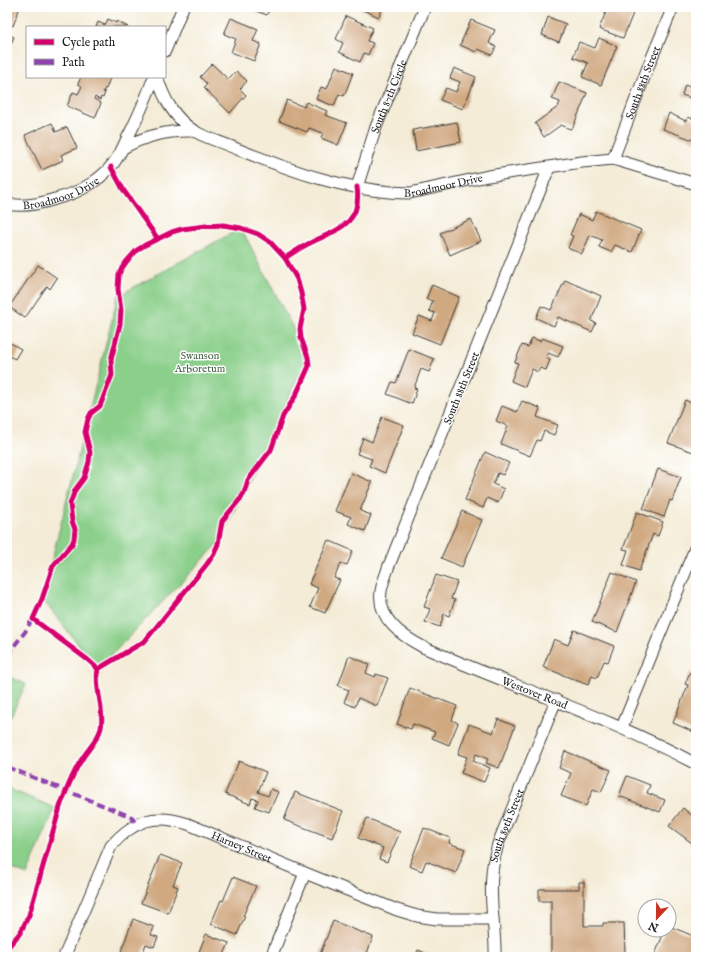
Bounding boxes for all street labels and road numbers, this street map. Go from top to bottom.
street label: South 88th Street [623,44,664,121]
street label: South 87th Circle [368,58,411,135]
street label: Broadmoor Drive [404,171,484,201]
street label: Broadmoor Drive [22,174,102,213]
street label: South 88th Street [441,350,483,427]
street label: Westover Road [499,674,570,713]
street label: South 89th Street [488,787,528,864]
street label: Harney Street [209,828,274,866]

